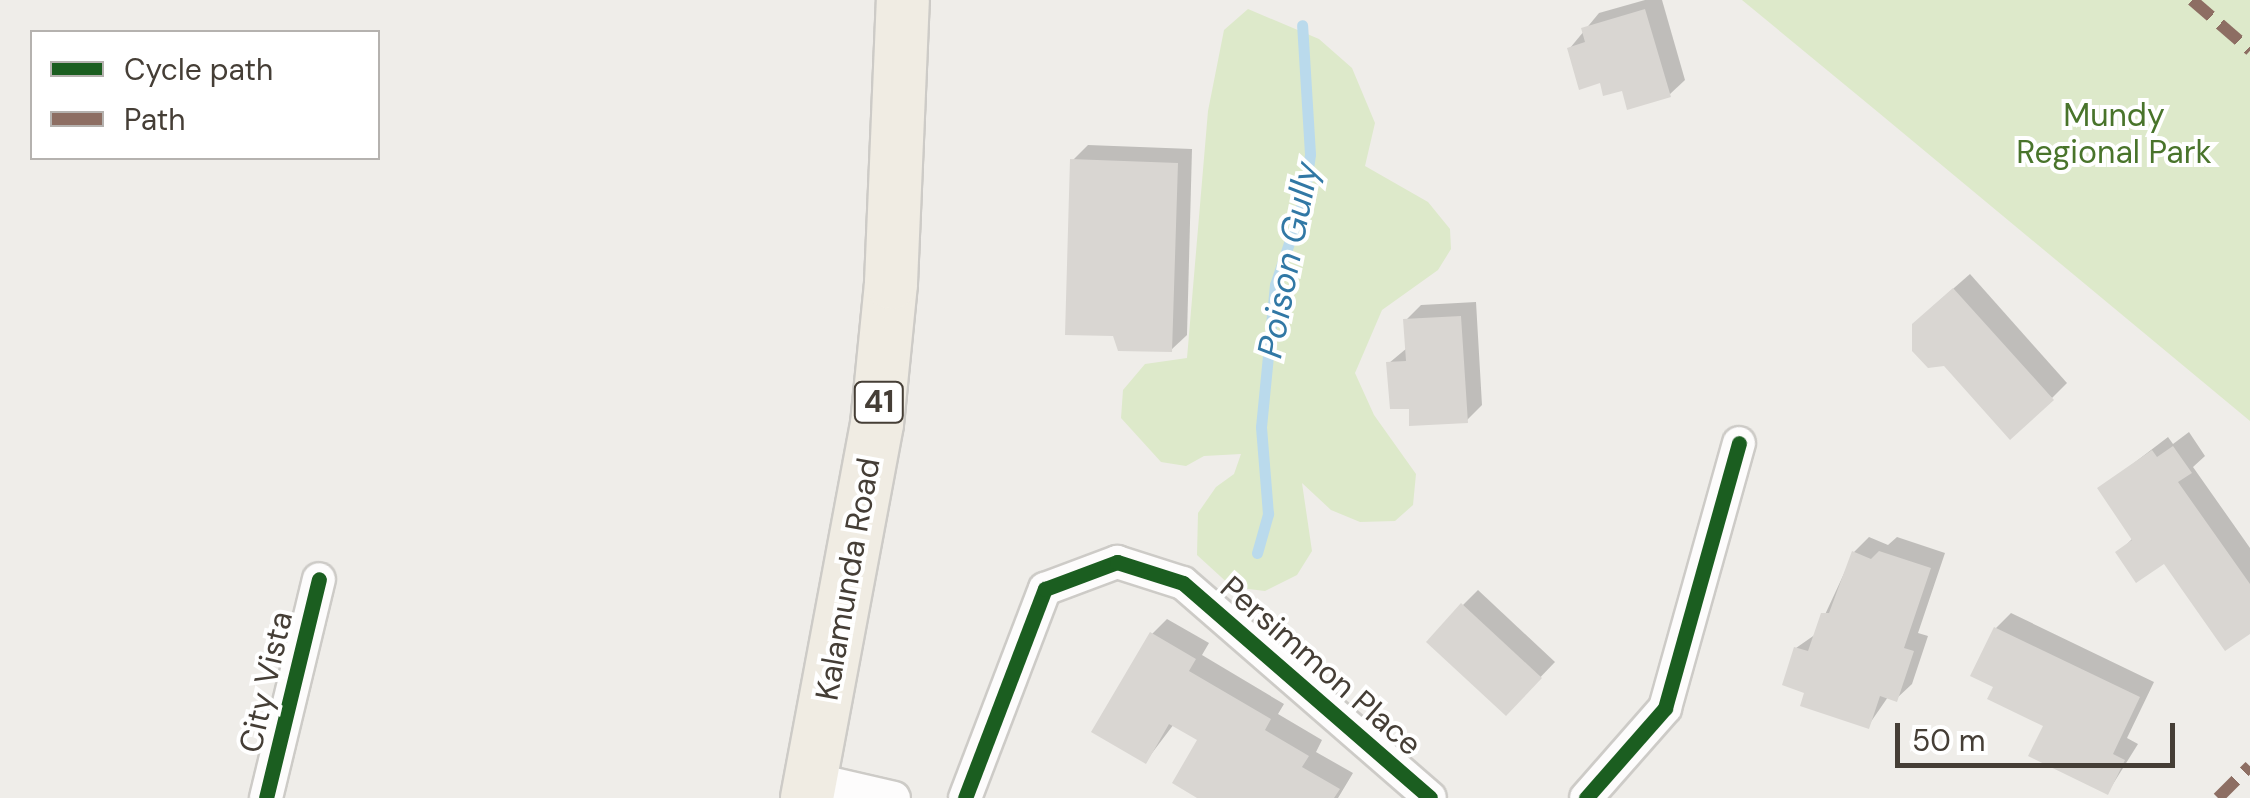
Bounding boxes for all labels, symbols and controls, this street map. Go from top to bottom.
legend [30,30,380,160]
text: Cycle path [124,50,273,89]
park label: Mundy Regional Park [2016,97,2212,172]
text: Path [124,100,186,139]
water label: Poison Gully [1248,158,1328,362]
road number: 41 [852,377,906,427]
street label: Kalamunda Road [808,455,888,703]
street label: Persimmon Place [1213,568,1429,764]
street label: City Vista [231,608,301,756]
scale bar [1900,703,2180,765]
text: 50 m [1912,721,1986,760]

